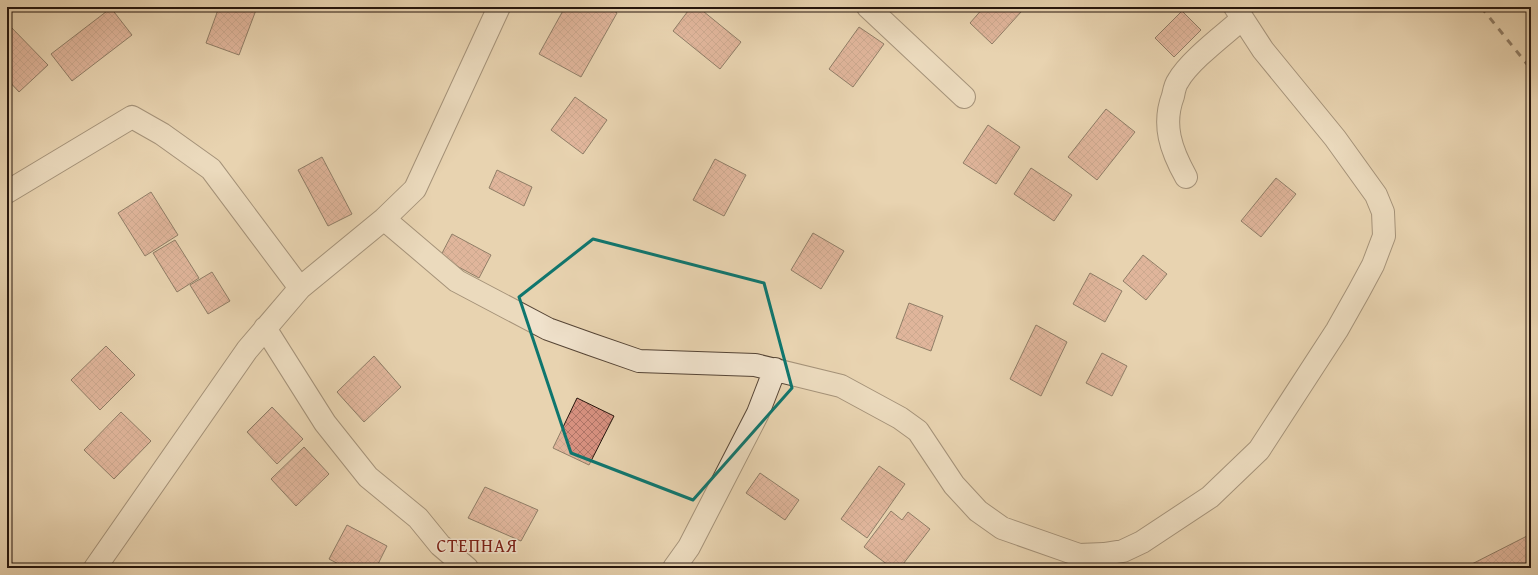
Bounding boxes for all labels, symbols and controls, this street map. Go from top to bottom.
district label: СТЕПНАЯ [436,532,518,559]

